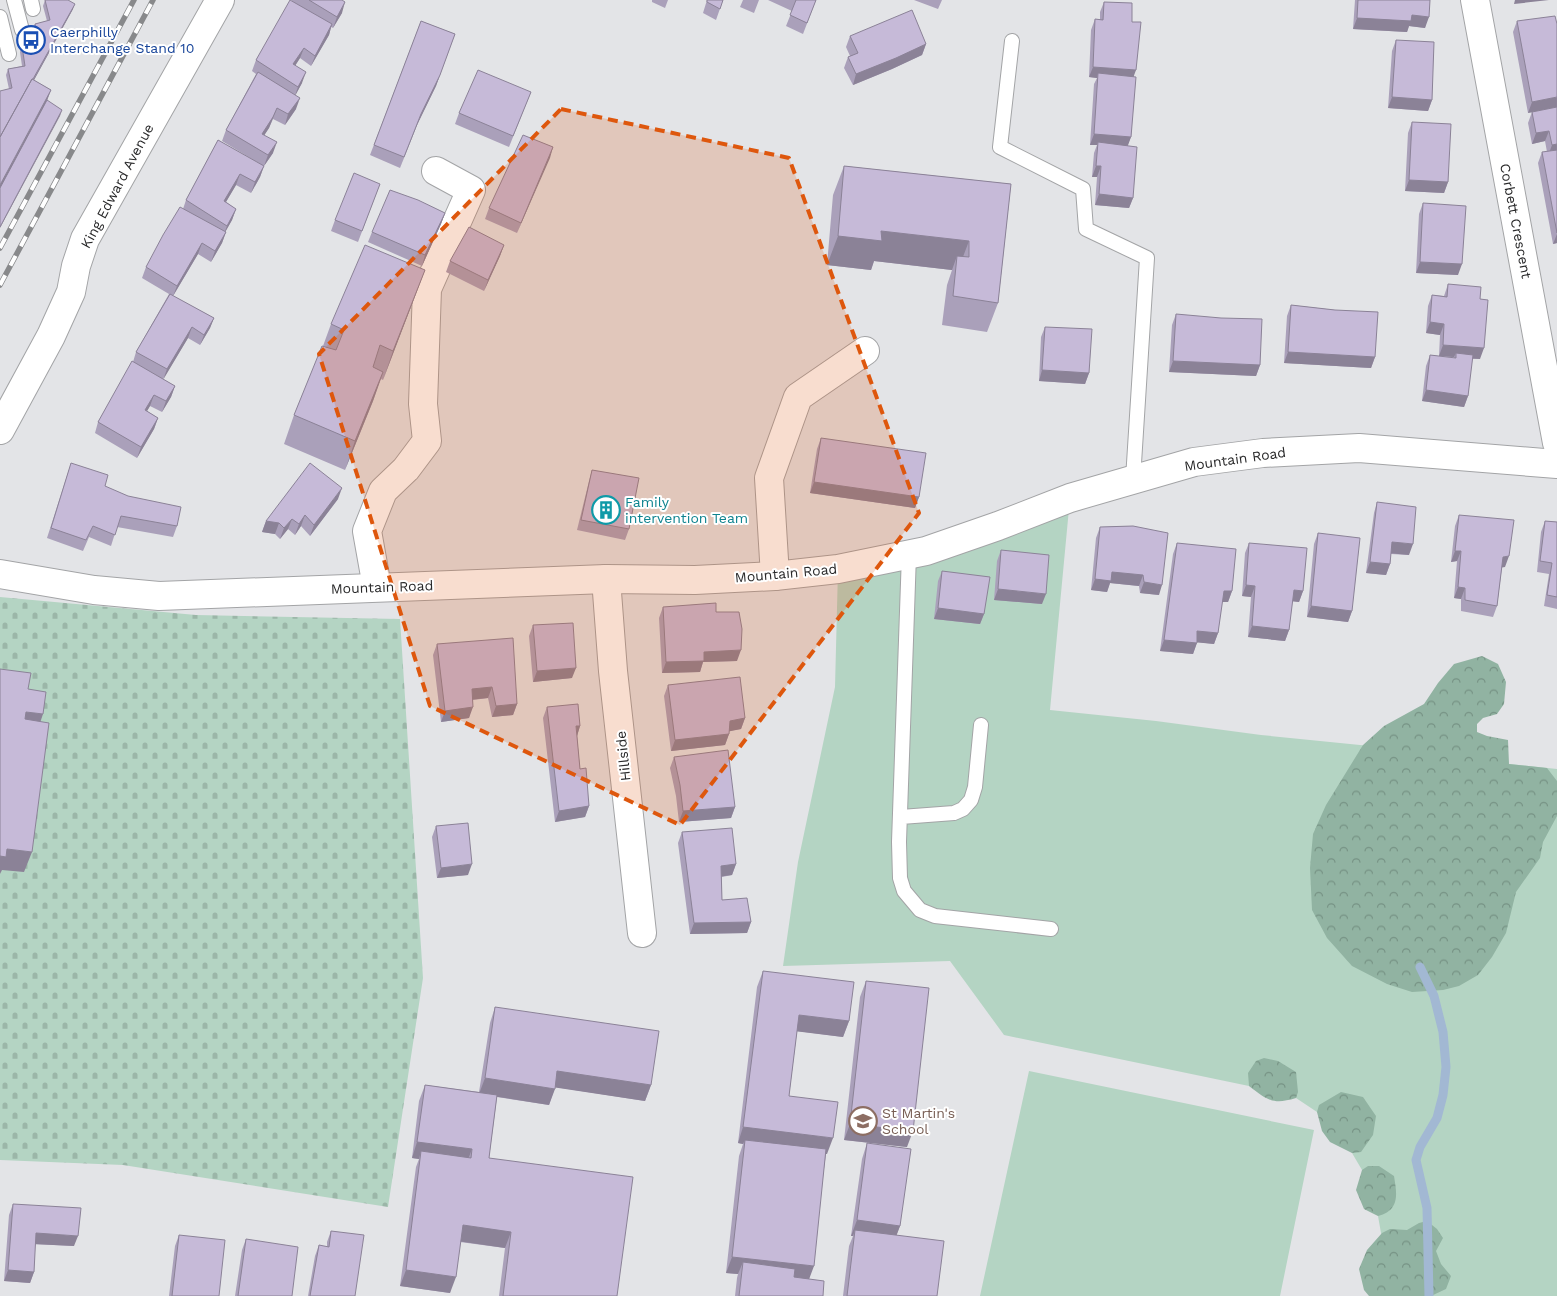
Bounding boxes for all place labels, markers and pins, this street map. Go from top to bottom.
place label: Caerphilly Interchange Stand 10 [50,24,194,56]
bus stop icon: Caerphilly Interchange Stand 10 [16,25,46,55]
place label: Family intervention Team [625,494,748,526]
building icon: Family intervention Team [591,495,621,525]
place label: St Martin's School [882,1105,955,1137]
school or university icon: St Martin's School [848,1106,878,1136]

